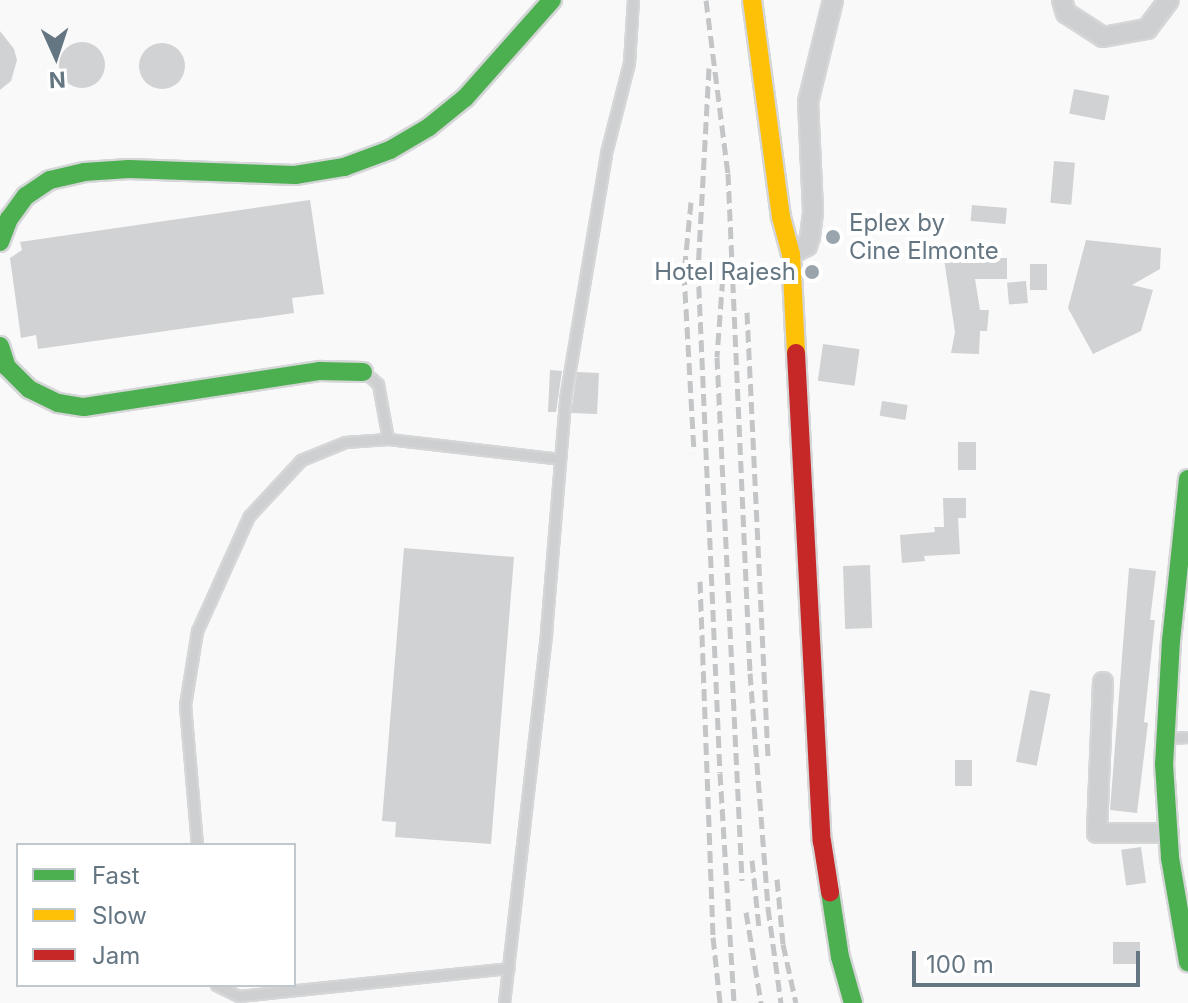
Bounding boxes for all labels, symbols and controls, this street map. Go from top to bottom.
north arrow [16,16,96,96]
text: N [48,67,66,93]
place label: Eplex by Cine Elmonte [849,209,999,265]
marker: Eplex by Cine Elmonte [824,228,842,246]
place label: Hotel Rajesh [654,258,796,286]
marker: Hotel Rajesh [803,263,821,281]
legend [16,843,296,987]
text: Fast [92,861,140,890]
text: Slow [92,901,147,930]
scale bar [916,935,1144,985]
text: Jam [92,941,140,970]
text: 100 m [926,950,994,979]

